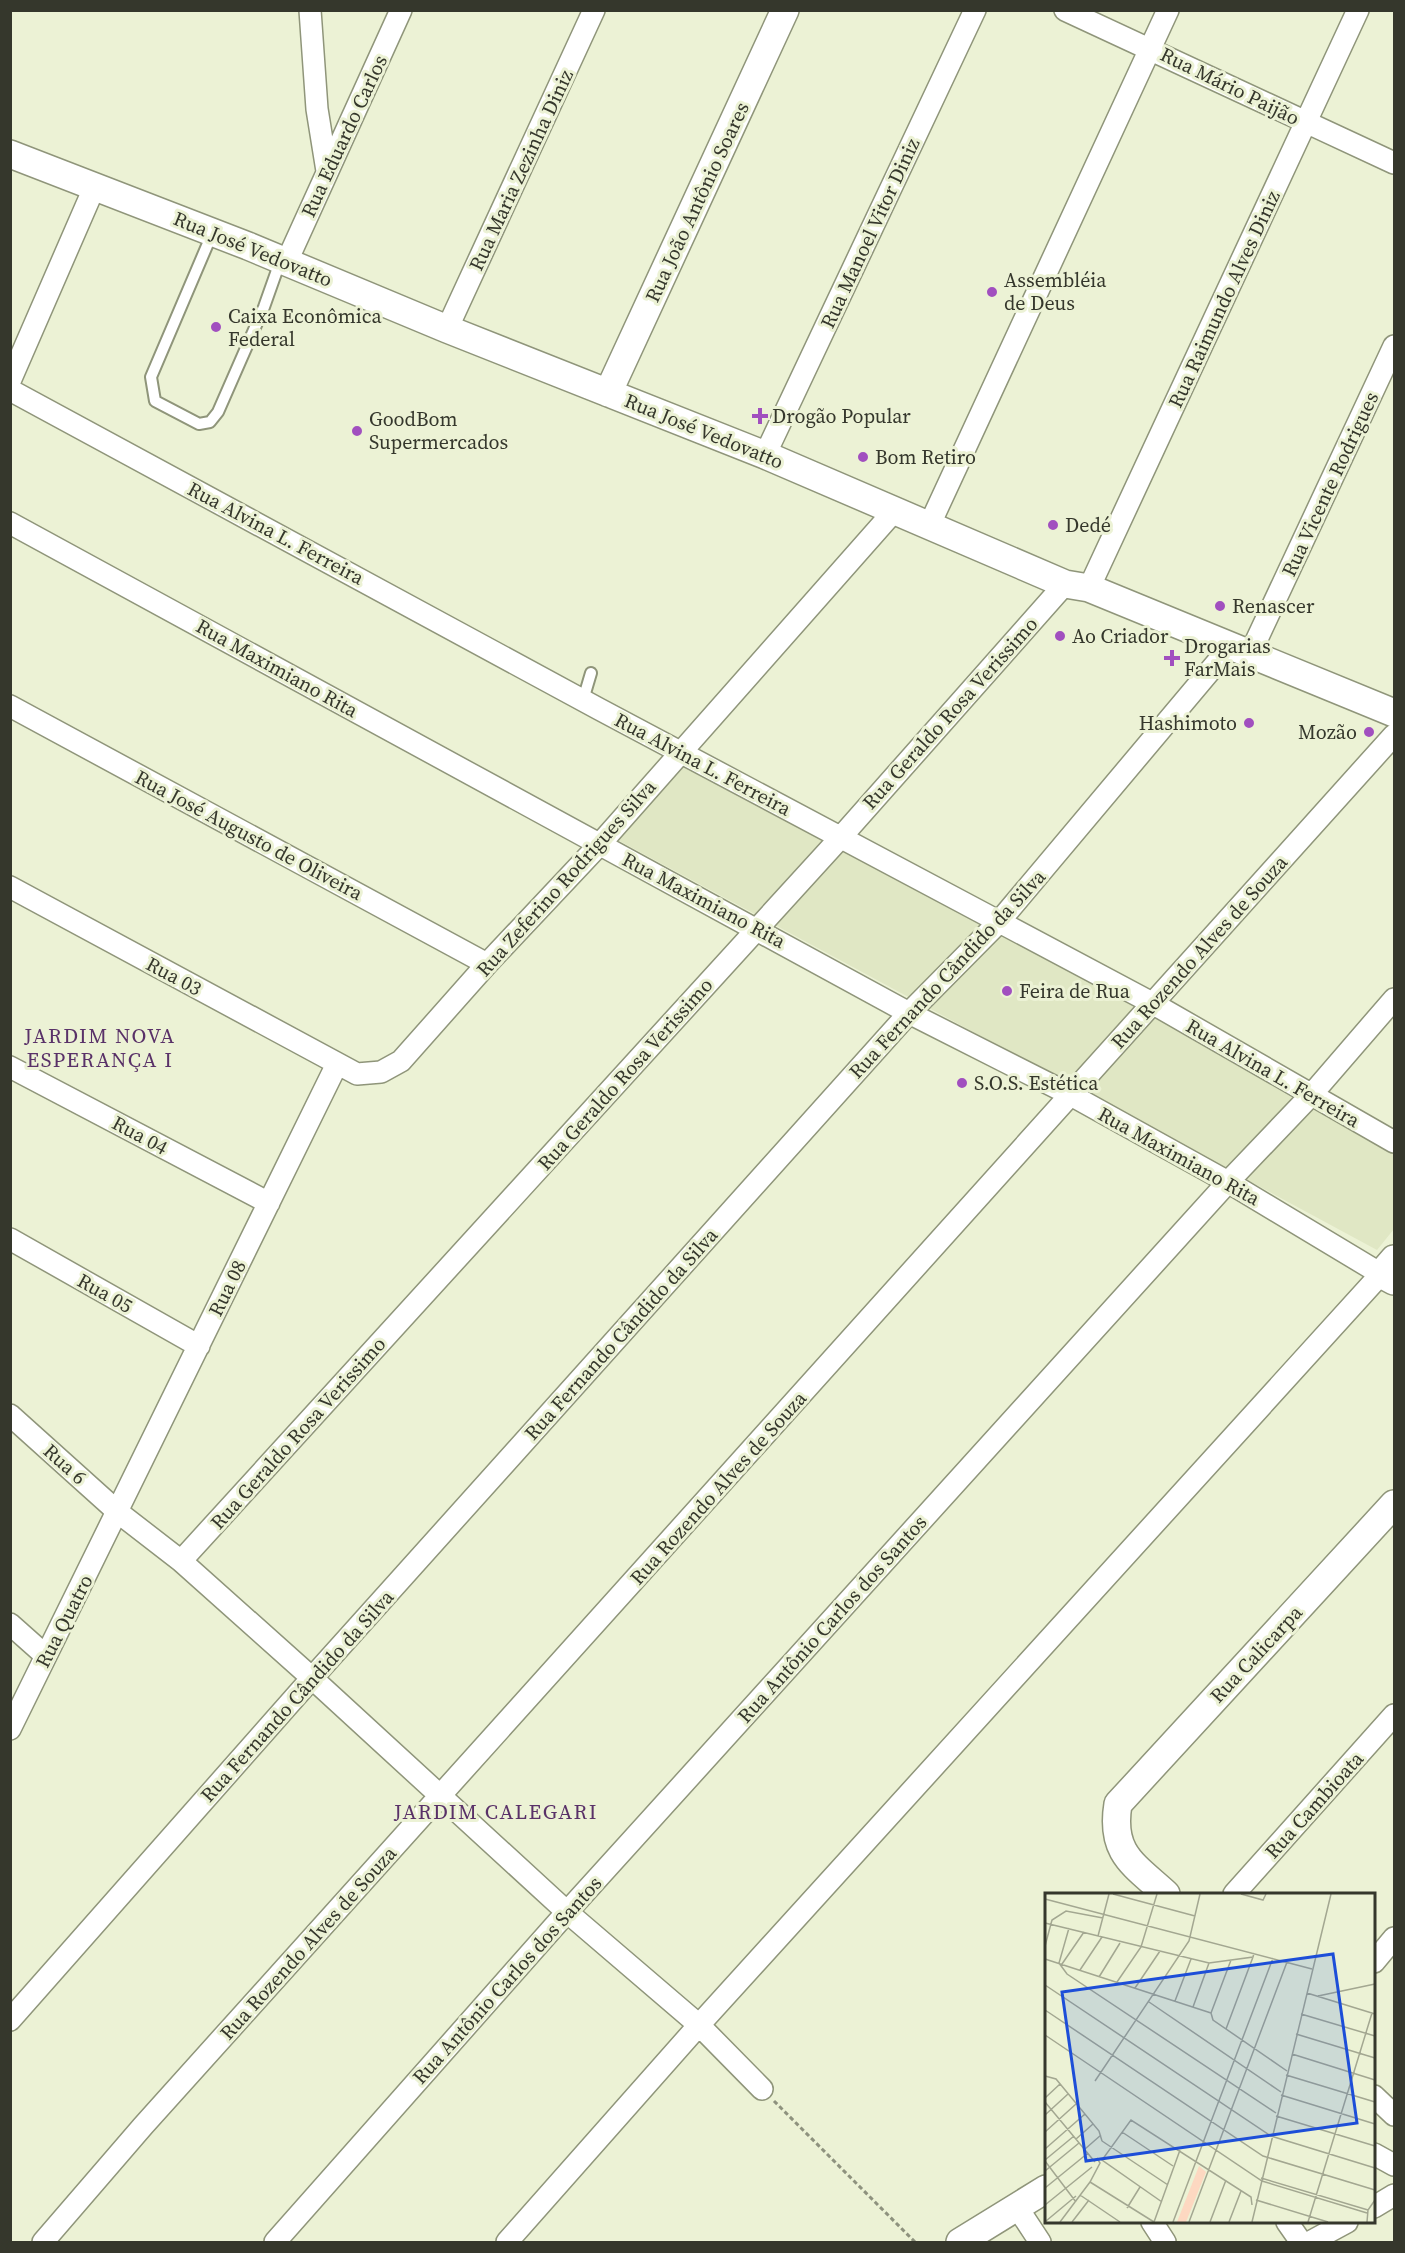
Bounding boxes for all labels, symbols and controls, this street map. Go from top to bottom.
street label: Rua Mário Paijão [1156,40,1304,132]
street label: Rua Eduardo Carlos [294,50,394,222]
street label: Rua Maria Zezinha Diniz [462,65,580,275]
street label: Rua João Antônio Soares [638,97,756,307]
street label: Rua Manoel Vitor Diniz [814,133,926,333]
street label: Rua Raimundo Alves Diniz [1161,186,1287,412]
street label: Rua José Vedovatto [169,204,337,294]
place label: Assembléia de Deus [1004,266,1107,317]
marker: Assembléia de Deus [985,285,999,299]
place label: Caixa Econômica Federal [228,302,382,353]
marker: Caixa Econômica Federal [209,320,223,334]
street label: Rua José Vedovatto [620,386,788,476]
street label: Rua Vicente Rodrigues [1275,387,1385,581]
place label: Drogão Popular [772,402,911,430]
place label: GoodBom Supermercados [369,405,508,456]
marker: Drogão Popular [753,409,767,423]
marker: GoodBom Supermercados [350,424,364,438]
place label: Bom Retiro [875,443,976,471]
marker: Bom Retiro [856,450,870,464]
street label: Rua Alvina L. Ferreira [183,475,370,592]
place label: Dedé [1065,511,1111,539]
marker: Dedé [1046,518,1060,532]
place label: Renascer [1232,592,1315,620]
marker: Renascer [1213,599,1227,613]
street label: Rua Geraldo Rosa Verissimo [856,611,1044,815]
street label: Rua Maximiano Rita [191,612,364,725]
place label: Ao Criador [1072,622,1169,650]
marker: Ao Criador [1053,629,1067,643]
place label: Drogarias FarMais [1184,632,1271,683]
marker: Drogarias FarMais [1165,651,1179,665]
street label: Rua Alvina L. Ferreira [610,706,797,823]
place label: Hashimoto [1139,709,1237,737]
marker: Hashimoto [1242,716,1256,730]
place label: Mozão [1298,718,1357,746]
marker: Mozão [1362,725,1376,739]
street label: Rua José Augusto de Oliveira [130,763,369,907]
street label: Rua Zeferino Rodrigues Silva [470,773,663,983]
street label: Rua Maximiano Rita [617,845,791,955]
street label: Rua Rozendo Alves de Souza [1104,848,1294,1055]
street label: Rua Fernando Cândido da Silva [842,863,1052,1085]
street label: Rua 03 [141,950,207,1002]
street label: Rua Geraldo Rosa Verissimo [531,972,719,1176]
place label: Feira de Rua [1019,977,1131,1005]
marker: Feira de Rua [1000,984,1014,998]
street label: Rua Alvina L. Ferreira [1181,1012,1366,1135]
district label: JARDIM NOVA ESPERANÇA I [23,1021,176,1074]
place label: S.O.S. Estética [974,1069,1099,1097]
marker: S.O.S. Estética [955,1076,969,1090]
street label: Rua Maximiano Rita [1093,1100,1266,1213]
street label: Rua 04 [107,1109,173,1161]
street label: Rua Fernando Cândido da Silva [518,1221,725,1446]
street label: Rua 08 [201,1255,253,1321]
street label: Rua 05 [72,1266,138,1320]
street label: Rua Geraldo Rosa Verissimo [204,1331,392,1535]
street label: Rua Rozendo Alves de Souza [623,1384,813,1591]
street label: Rua 6 [37,1437,93,1491]
street label: Rua Antônio Carlos dos Santos [731,1509,933,1729]
street label: Rua Quatro [29,1570,99,1672]
street label: Rua Fernando Cândido da Silva [194,1583,401,1808]
street label: Rua Calicarpa [1203,1598,1309,1709]
street label: Rua Cambioata [1258,1745,1370,1865]
district label: JARDIM CALEGARI [393,1797,598,1826]
street label: Rua Rozendo Alves de Souza [213,1839,403,2046]
street label: Rua Antônio Carlos dos Santos [406,1870,608,2090]
inset map [1045,1893,1375,2223]

